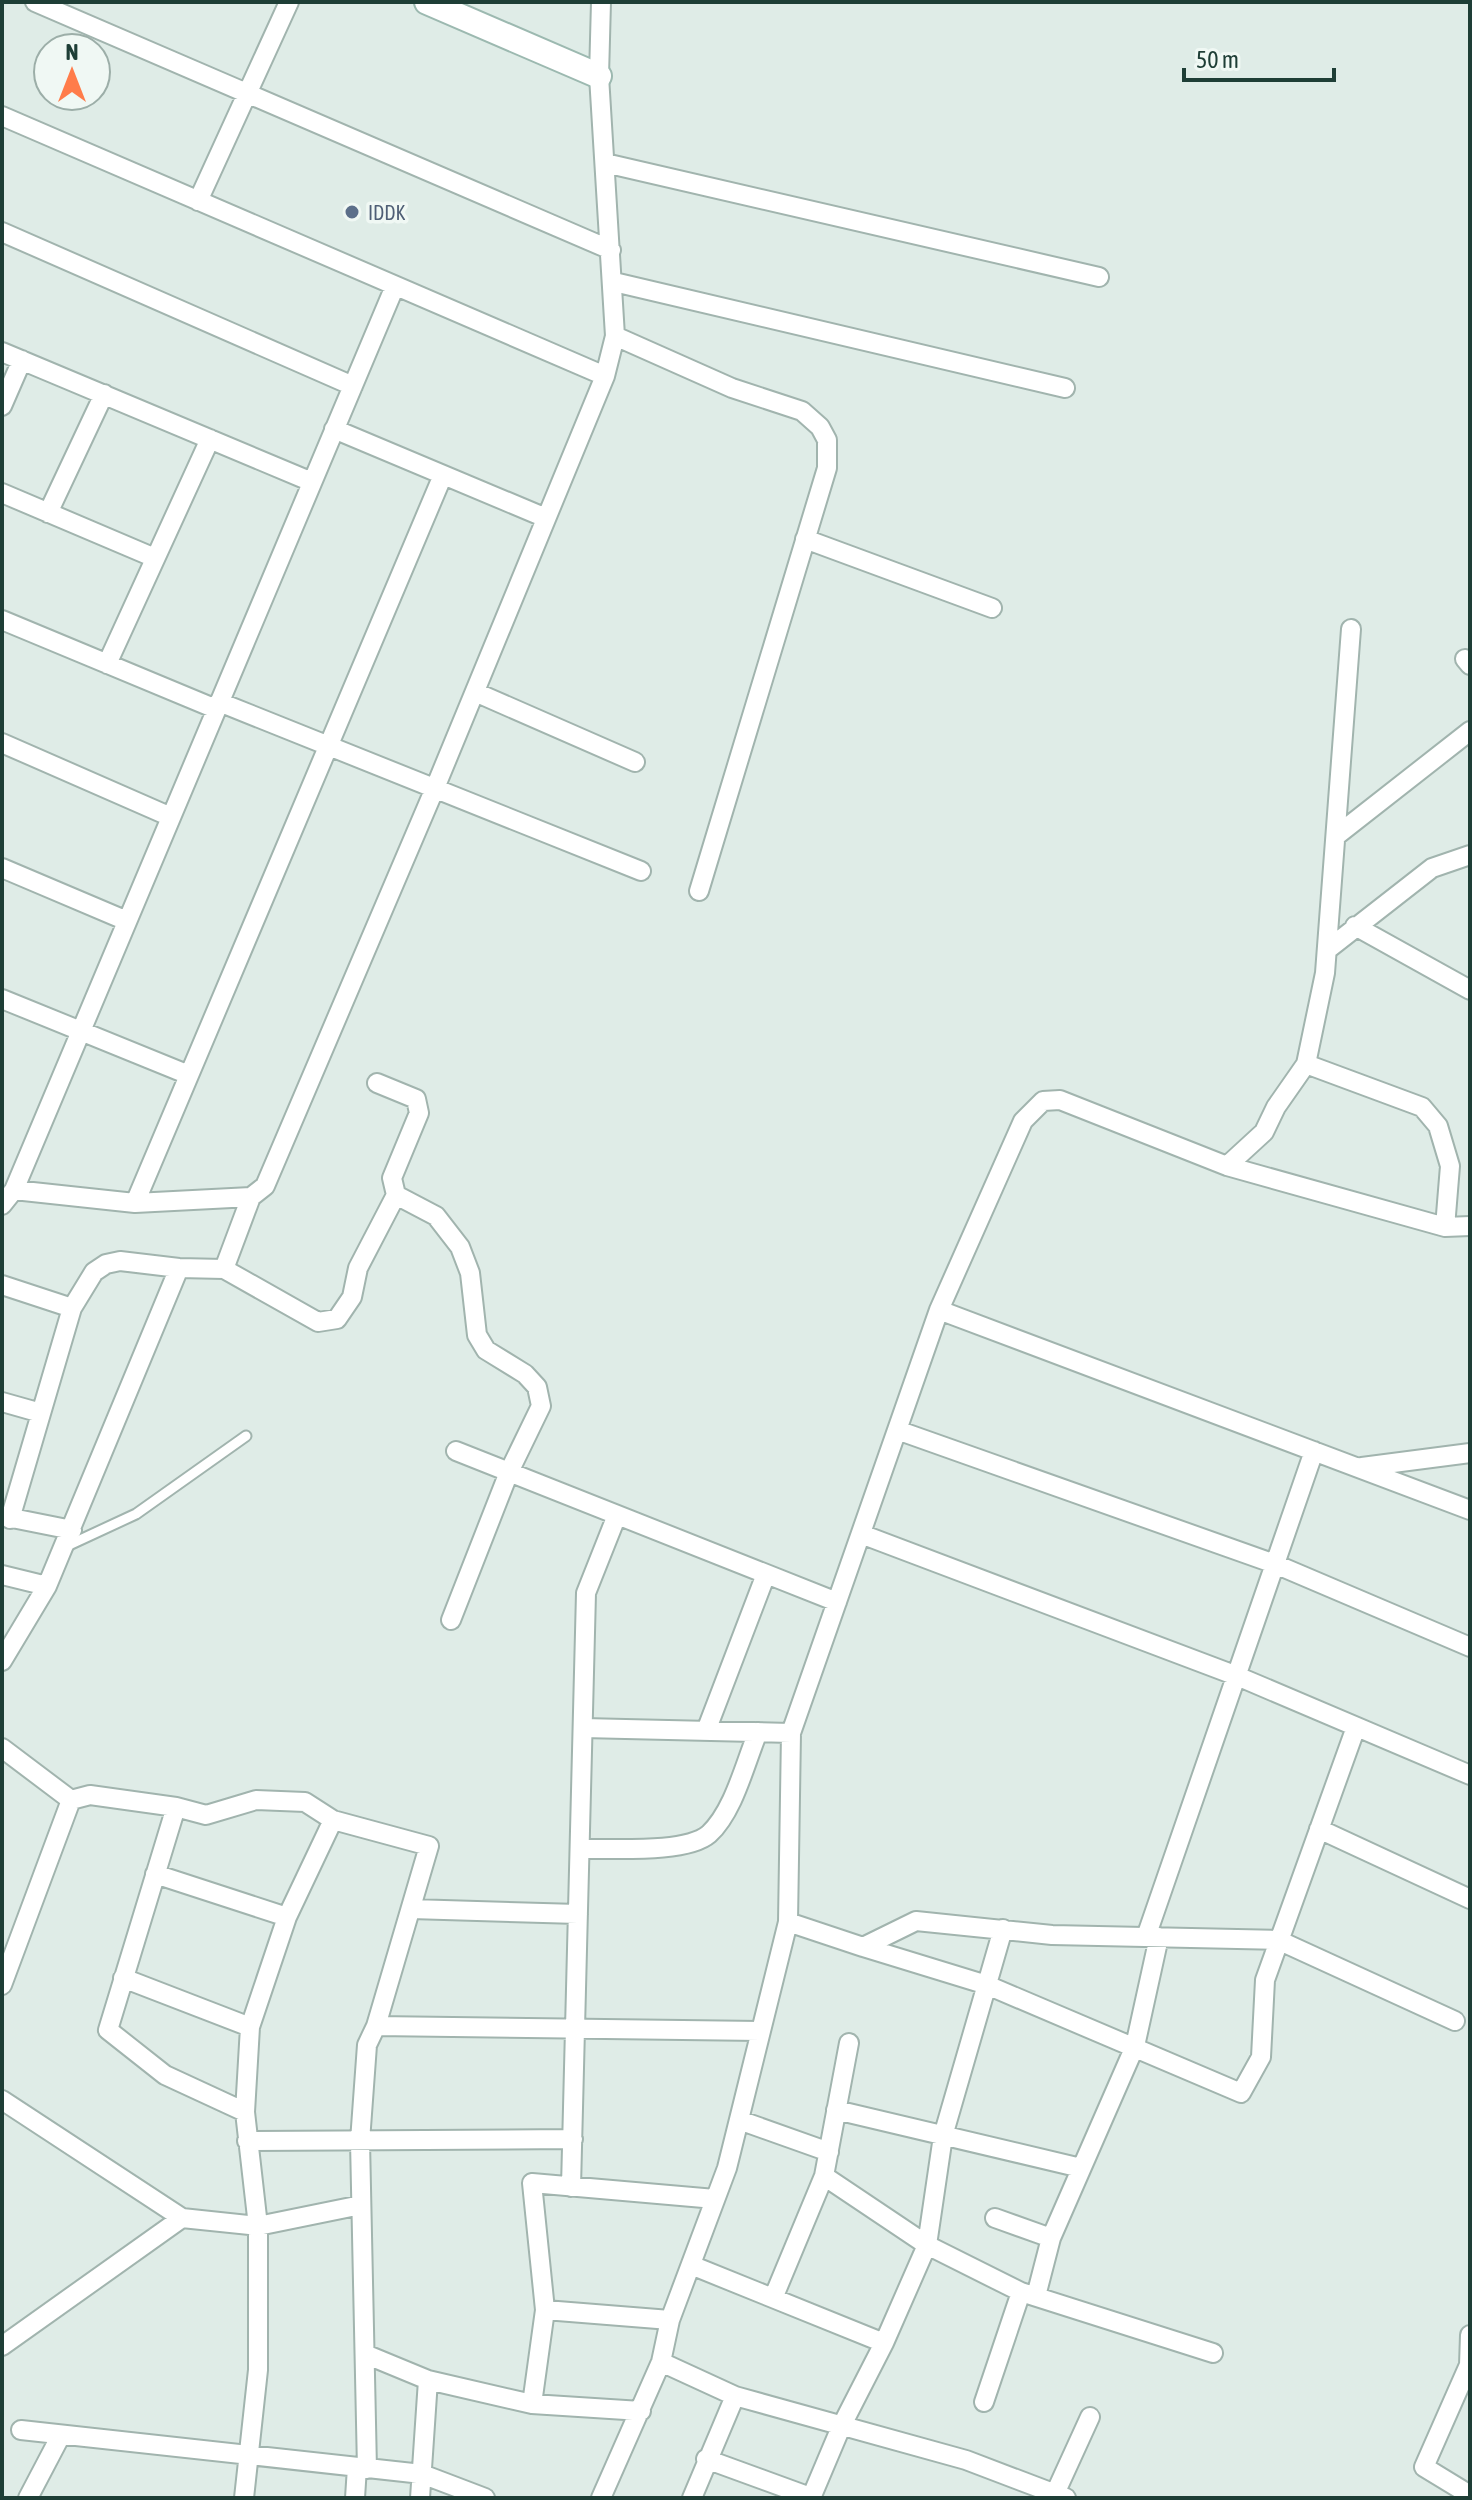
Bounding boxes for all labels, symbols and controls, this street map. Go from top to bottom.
north arrow [32,32,112,112]
scale bar [1184,32,1334,82]
text: N [66,39,78,65]
text: 50 m [1196,46,1239,73]
place label: IDDK [368,201,406,224]
marker: IDDK [343,203,361,221]

